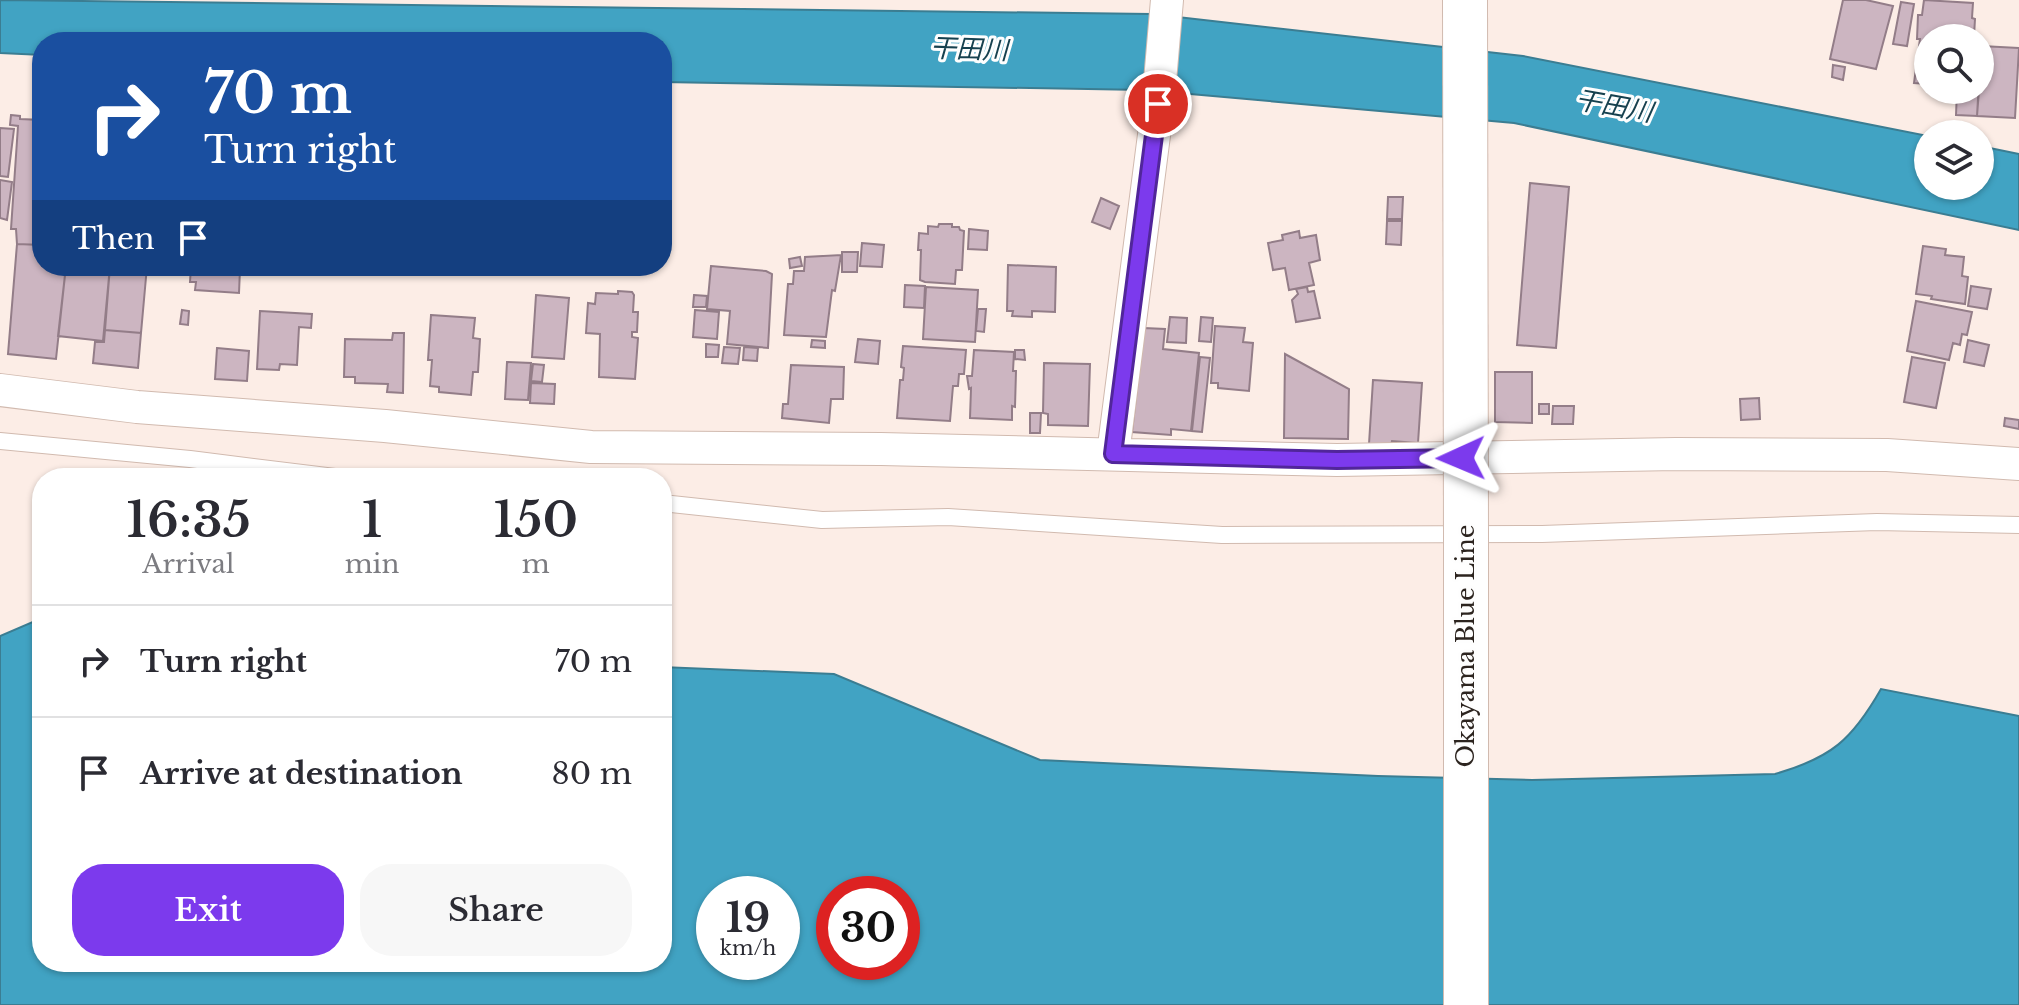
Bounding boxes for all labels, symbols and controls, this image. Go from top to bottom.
map controls [1914,24,1994,200]
button: search [1914,24,1994,104]
water label: 干田川 [929,32,1012,66]
text: 70 m [204,59,352,128]
icon: right [72,64,176,168]
pin [1124,70,1192,138]
icon: arrive [1136,82,1180,126]
water label: 干田川 [1573,83,1658,129]
button: layers [1914,120,1994,200]
text: Turn right [204,128,397,173]
icon: arrive [171,216,215,260]
text: Then [72,220,155,257]
position arrow [1419,416,1503,500]
text: 16:35 [126,490,251,550]
text: 1 [362,490,383,550]
text: 150 [493,490,578,550]
street label: Okayama Blue Line [1451,525,1480,767]
text: Arrival [142,548,234,580]
text: min [345,548,399,580]
text: m [522,548,550,580]
icon: right [72,639,116,683]
text: Turn right [140,643,307,680]
text: 70 m [555,643,632,680]
icon: arrive [72,751,116,795]
text: Arrive at destination [140,755,463,792]
text: 80 m [552,755,632,792]
button: Exit [72,864,344,956]
button: Share [360,864,632,956]
speed limit sign: 30 [816,876,920,980]
text: 19 [726,893,770,943]
text: km/h [720,936,776,960]

